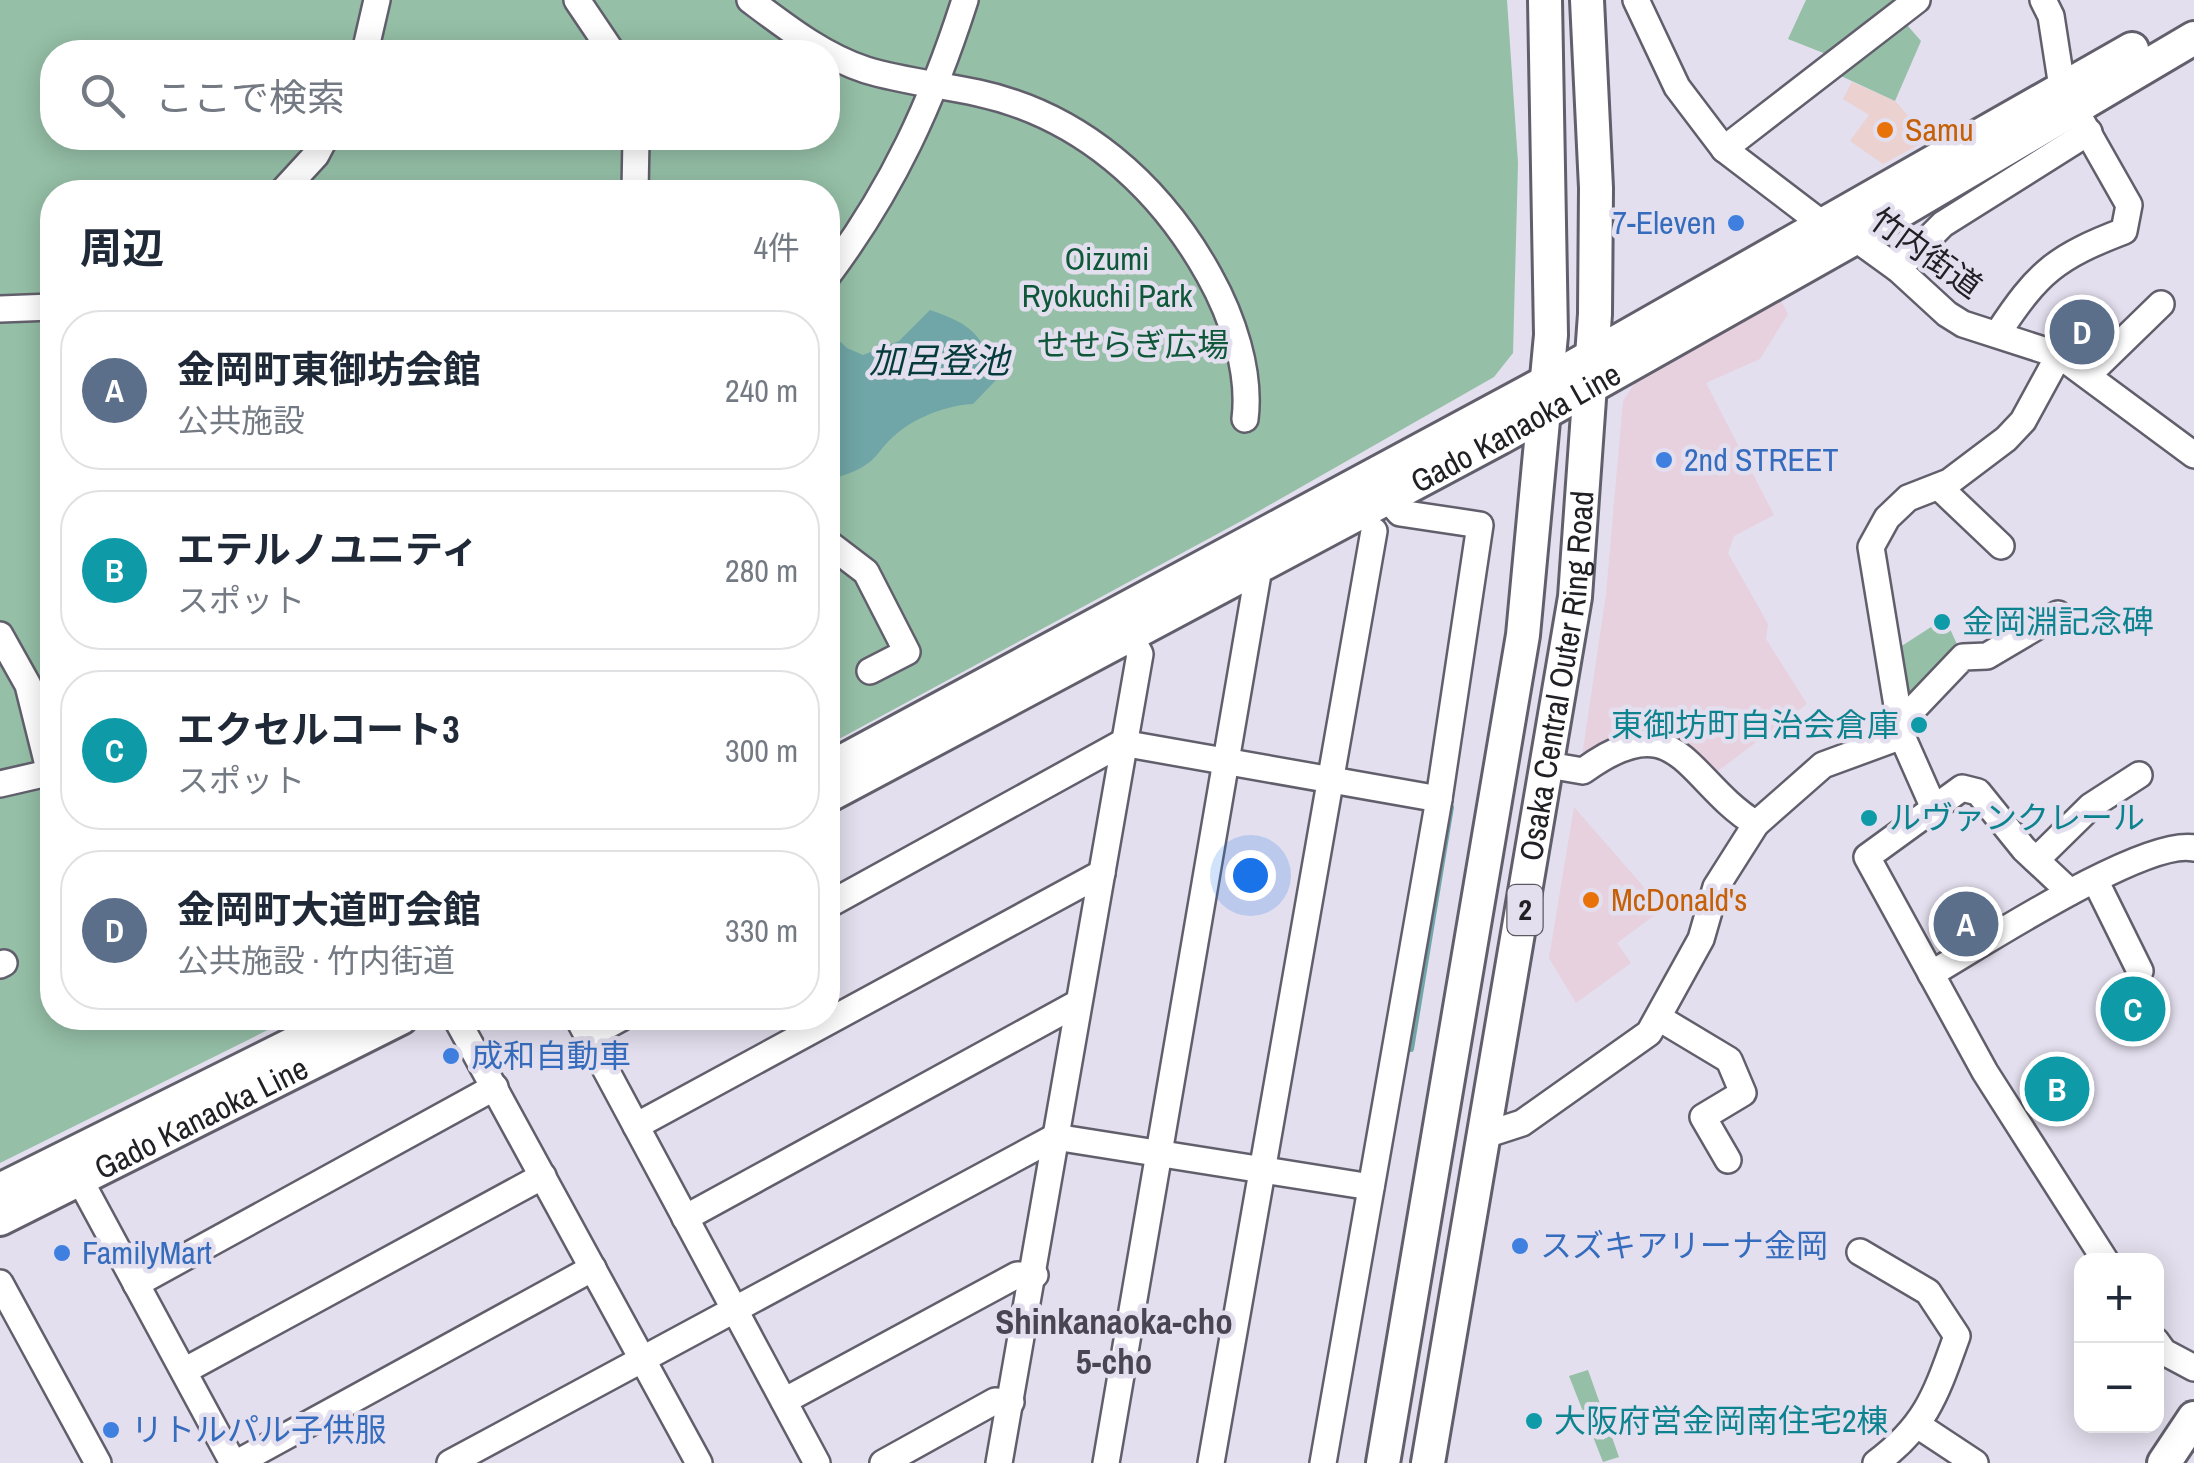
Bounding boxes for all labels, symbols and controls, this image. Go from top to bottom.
search box [40,40,840,150]
icon: search [75,68,130,123]
text: ここで検索 [155,72,345,123]
place label: Samu [1905,108,1974,151]
marker: Samu [1874,119,1896,141]
street label: 竹内街道 [1862,198,1991,308]
place label: 7-Eleven [1612,201,1716,244]
marker: 7-Eleven [1725,212,1747,234]
text: 周辺 [80,220,164,276]
text: 4件 [753,226,800,269]
park label: Oizumi Ryokuchi Park [1022,237,1193,317]
pin: D [2050,294,2114,370]
park label: せせらぎ広場 [1037,323,1229,366]
water label: 加呂登池 [869,337,1012,384]
text: 金岡町東御坊会館 [177,344,481,395]
street label: Gado Kanaoka Line [1403,352,1628,503]
text: A [105,369,124,412]
text: 240 m [725,369,798,412]
text: 公共施設 [177,399,305,442]
place label: 2nd STREET [1684,438,1839,481]
marker: 2nd STREET [1653,449,1675,471]
street label: Osaka Central Outer Ring Road [1509,489,1603,864]
text: エテルノユニティ [177,524,479,575]
text: B [105,549,124,592]
text: 280 m [725,549,798,592]
text: スポット [177,579,305,622]
place label: 金岡淵記念碑 [1962,600,2154,643]
marker: 金岡淵記念碑 [1931,611,1953,633]
place label: 東御坊町自治会倉庫 [1611,703,1899,746]
text: エクセルコート3 [177,704,460,755]
marker: 東御坊町自治会倉庫 [1908,714,1930,736]
text: C [105,729,124,772]
text: 300 m [725,729,798,772]
text: スポット [177,759,305,802]
place label: ルヴァンクレール [1889,796,2145,839]
marker: ルヴァンクレール [1858,807,1880,829]
your location [1225,850,1276,901]
place label: McDonald's [1611,878,1747,921]
text: 金岡町大道町会館 [177,884,481,935]
road number: 2 [1508,885,1542,935]
pin: A [1934,886,1998,962]
marker: McDonald's [1580,889,1602,911]
text: D [105,909,124,952]
text: 330 m [725,909,798,952]
text: 公共施設 · 竹内街道 [177,939,455,982]
pin: C [2100,972,2166,1046]
place label: 成和自動車 [471,1034,631,1077]
marker: 成和自動車 [440,1045,462,1067]
street label: Gado Kanaoka Line [87,1046,315,1189]
pin: B [2024,1052,2090,1126]
place label: スズキアリーナ金岡 [1540,1224,1828,1267]
place label: FamilyMart [82,1231,212,1274]
marker: スズキアリーナ金岡 [1509,1235,1531,1257]
marker: FamilyMart [51,1242,73,1264]
map controls [2074,1253,2164,1433]
button: + [2074,1253,2164,1343]
district label: Shinkanaoka-cho 5-cho [995,1298,1233,1385]
button: − [2074,1343,2164,1433]
place label: 大阪府営金岡南住宅2棟 [1554,1399,1889,1442]
place label: リトルパル子供服 [131,1408,387,1451]
marker: 大阪府営金岡南住宅2棟 [1523,1410,1545,1432]
marker: リトルパル子供服 [100,1419,122,1441]

